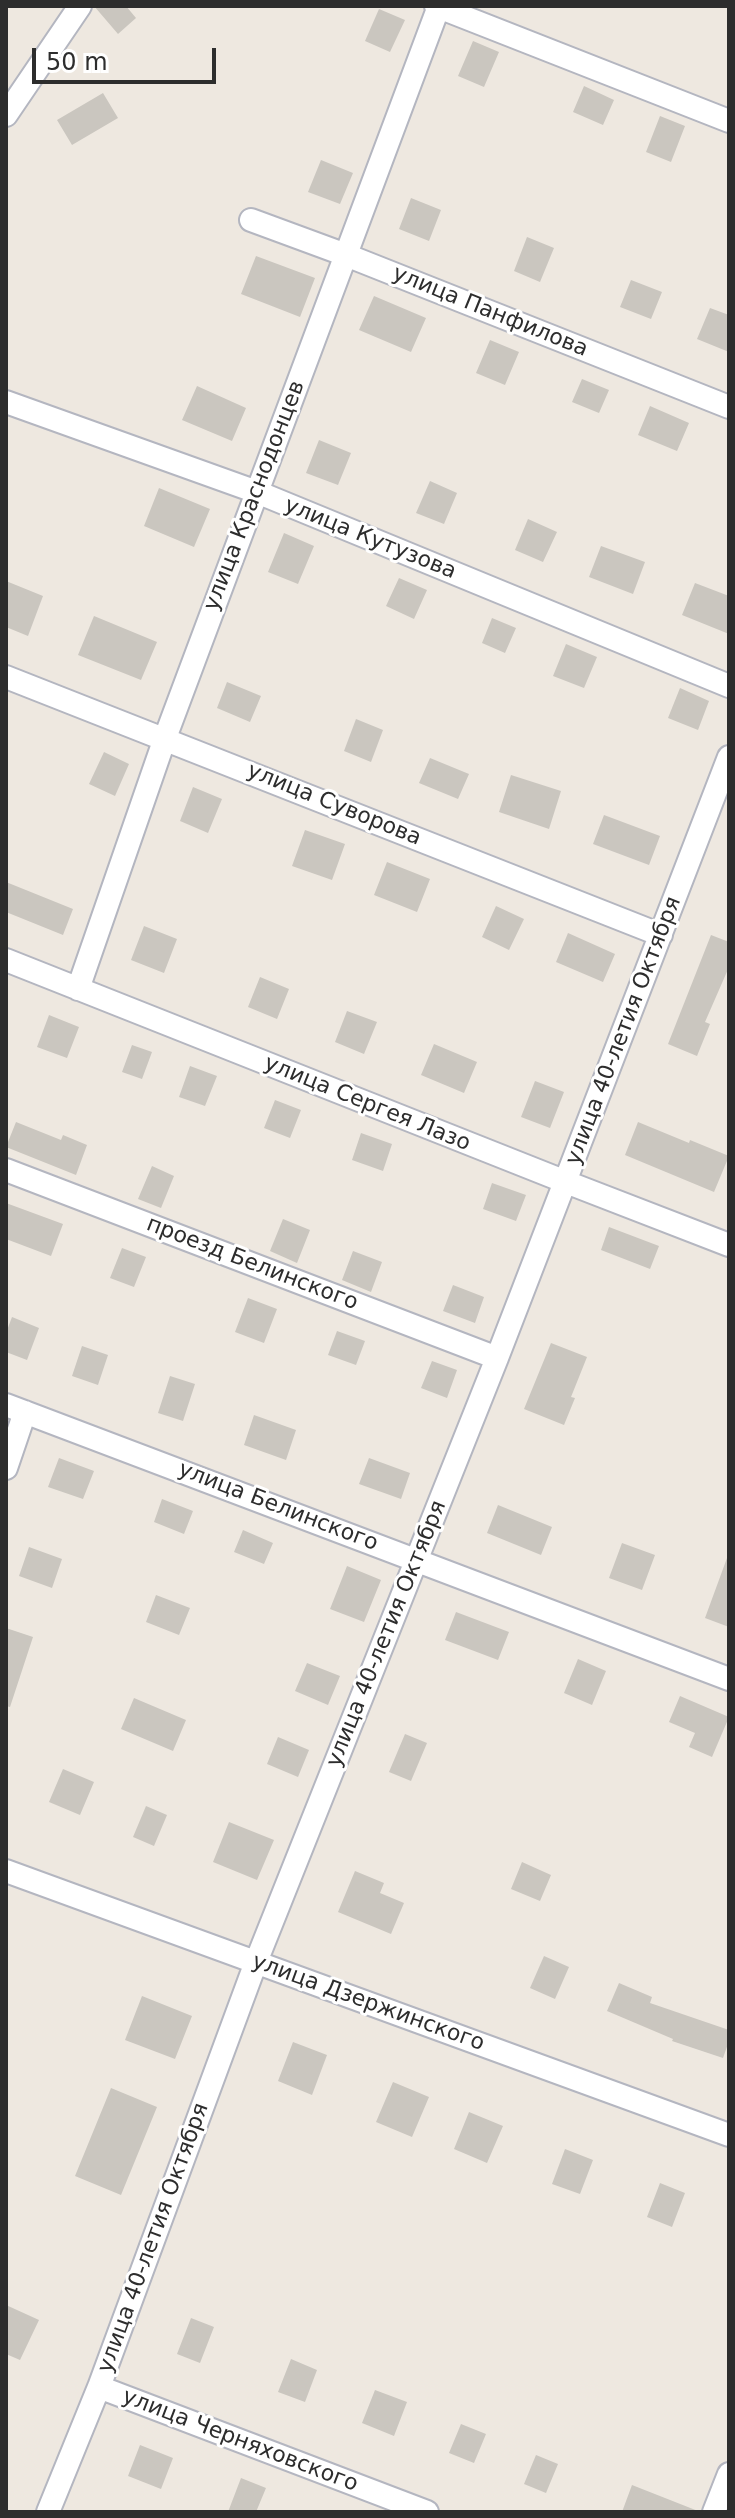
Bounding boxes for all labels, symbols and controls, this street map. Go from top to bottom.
scale bar [36,32,220,82]
text: 50 m [46,48,108,76]
street label: улица Панфилова [388,261,592,363]
street label: улица Краснодонцев [199,377,311,615]
street label: улица Кутузова [280,493,460,585]
street label: улица Суворова [243,758,425,852]
street label: улица 40-летия Октября [561,893,687,1169]
street label: улица Сергея Лазо [260,1051,474,1157]
street label: проезд Белинского [142,1211,362,1317]
street label: улица Белинского [174,1457,382,1557]
street label: улица 40-летия Октября [321,1497,453,1771]
street label: улица Дзержинского [248,1949,488,2057]
street label: улица 40-летия Октября [93,2100,215,2376]
street label: улица Черняховского [118,2384,362,2498]

